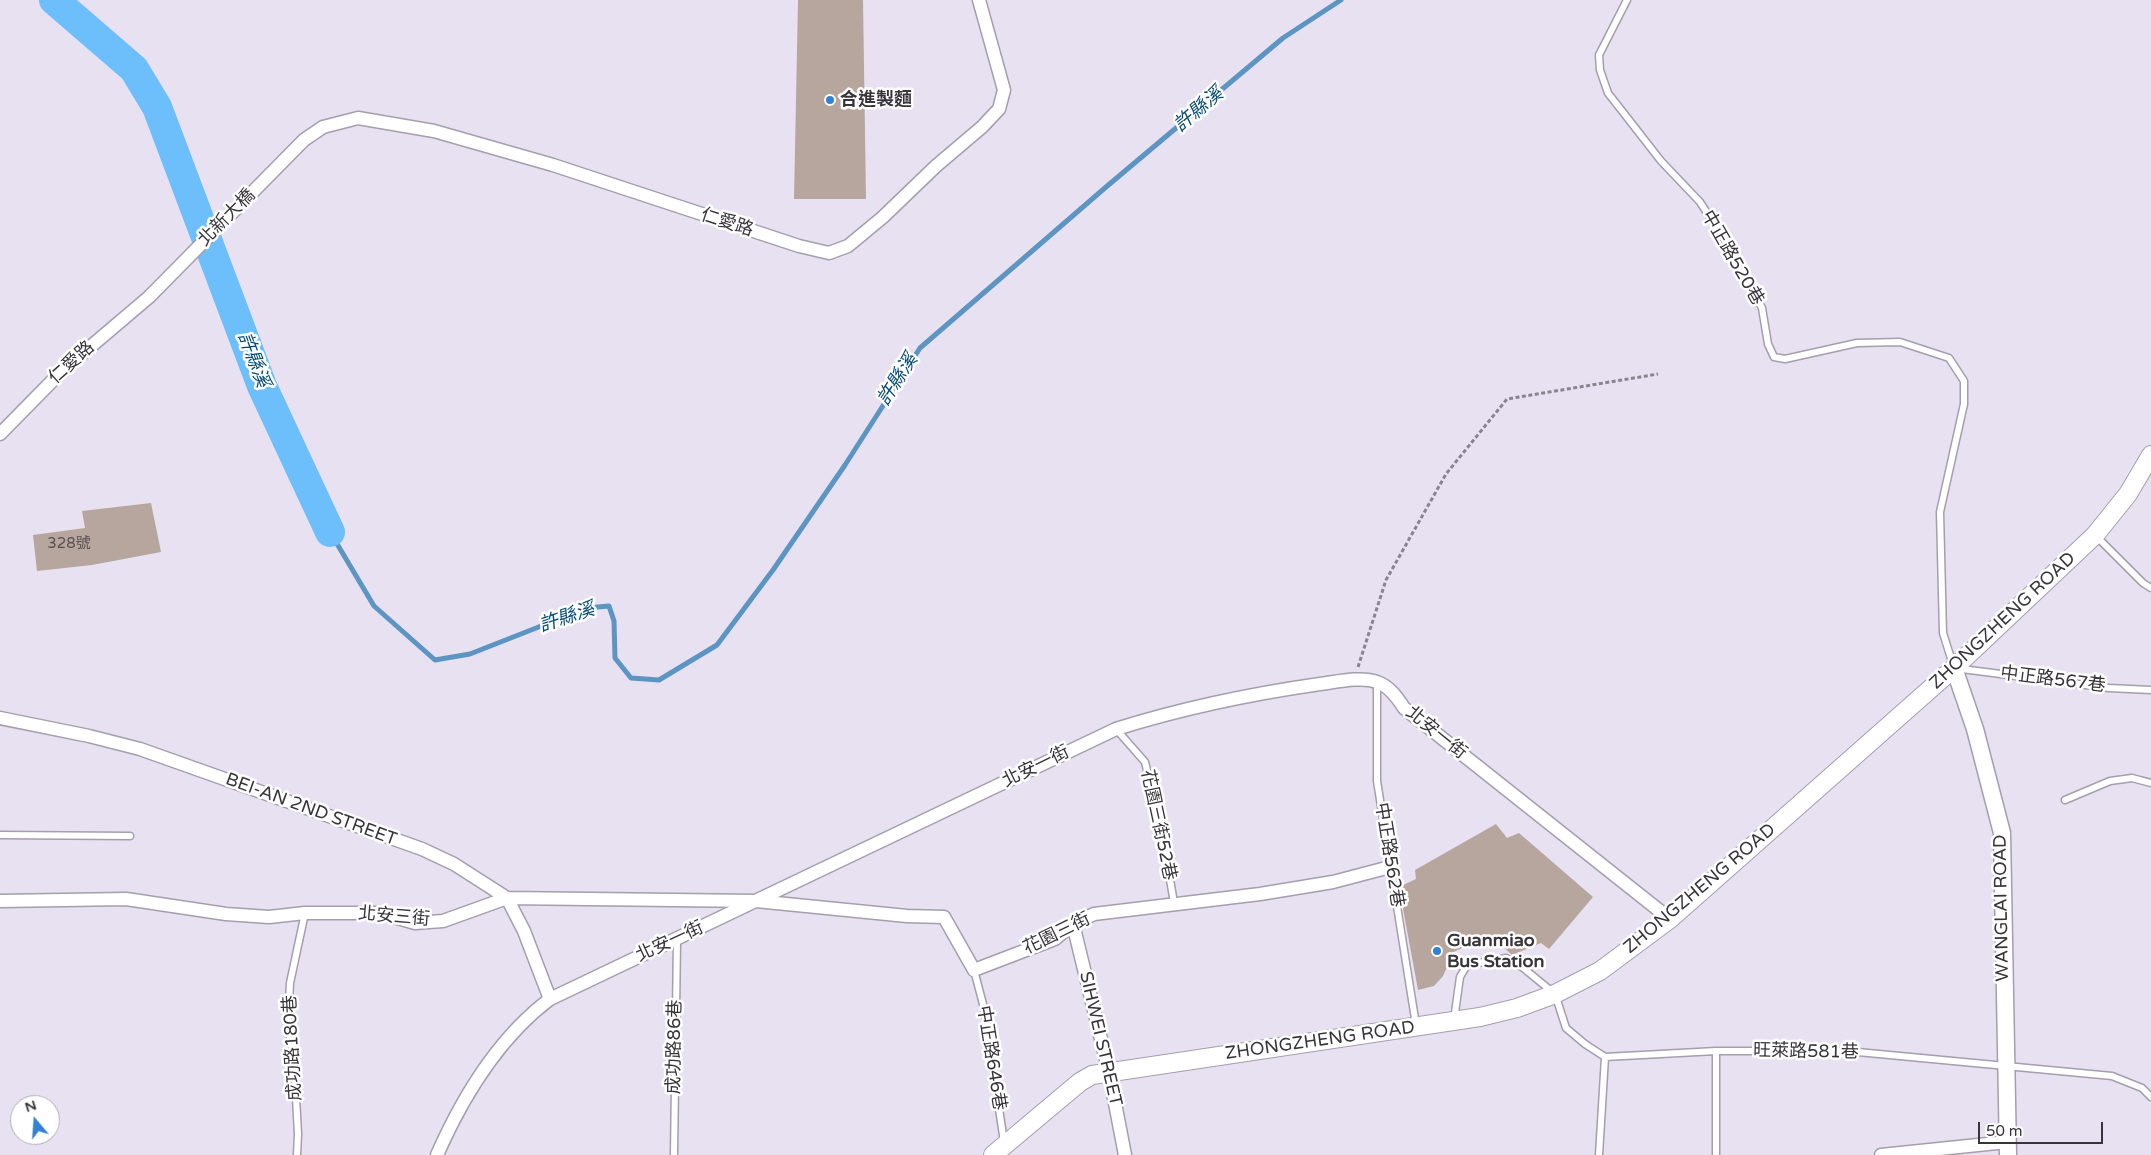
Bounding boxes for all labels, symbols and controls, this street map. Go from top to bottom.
water label: 許縣溪 [1170,83,1228,137]
place label: 合進製麵 [840,89,912,111]
marker: 合進製麵 [824,94,836,106]
street label: 北新大橋 [194,185,260,251]
street label: 仁愛路 [698,204,756,242]
street label: 中正路520巷 [1696,207,1768,309]
water label: 許縣溪 [232,329,274,391]
street label: 仁愛路 [45,337,99,389]
water label: 許縣溪 [873,350,923,410]
house number: 328號 [47,535,91,553]
street label: ZHONGZHENG ROAD [1926,548,2080,694]
water label: 許縣溪 [536,598,598,638]
street label: 中正路567巷 [1999,663,2107,697]
street label: 北安一街 [1401,702,1471,764]
street label: 北安一街 [999,742,1073,792]
street label: 花園三街52巷 [1136,768,1180,882]
street label: BEI-AN 2ND STREET [222,769,400,851]
street label: 中正路562巷 [1370,801,1408,909]
street label: ZHONGZHENG ROAD [1620,819,1780,959]
street label: WANGLAI ROAD [1990,834,2014,982]
street label: 北安三街 [357,903,431,931]
street label: 花園三街 [1020,909,1094,959]
street label: 北安一街 [633,917,707,967]
place label: Guanmiao Bus Station [1447,930,1544,972]
marker: Guanmiao Bus Station [1431,945,1443,957]
street label: SIHWEI STREET [1074,970,1126,1108]
street label: 成功路180巷 [279,995,307,1101]
street label: 成功路86巷 [663,1000,687,1094]
street label: 中正路646巷 [972,1004,1010,1112]
street label: ZHONGZHENG ROAD [1224,1017,1416,1065]
street label: 旺萊路581巷 [1753,1040,1859,1064]
north arrow [10,1095,60,1145]
text: N [23,1096,38,1116]
scale bar [1981,1112,2106,1144]
text: 50 m [1986,1122,2023,1140]

